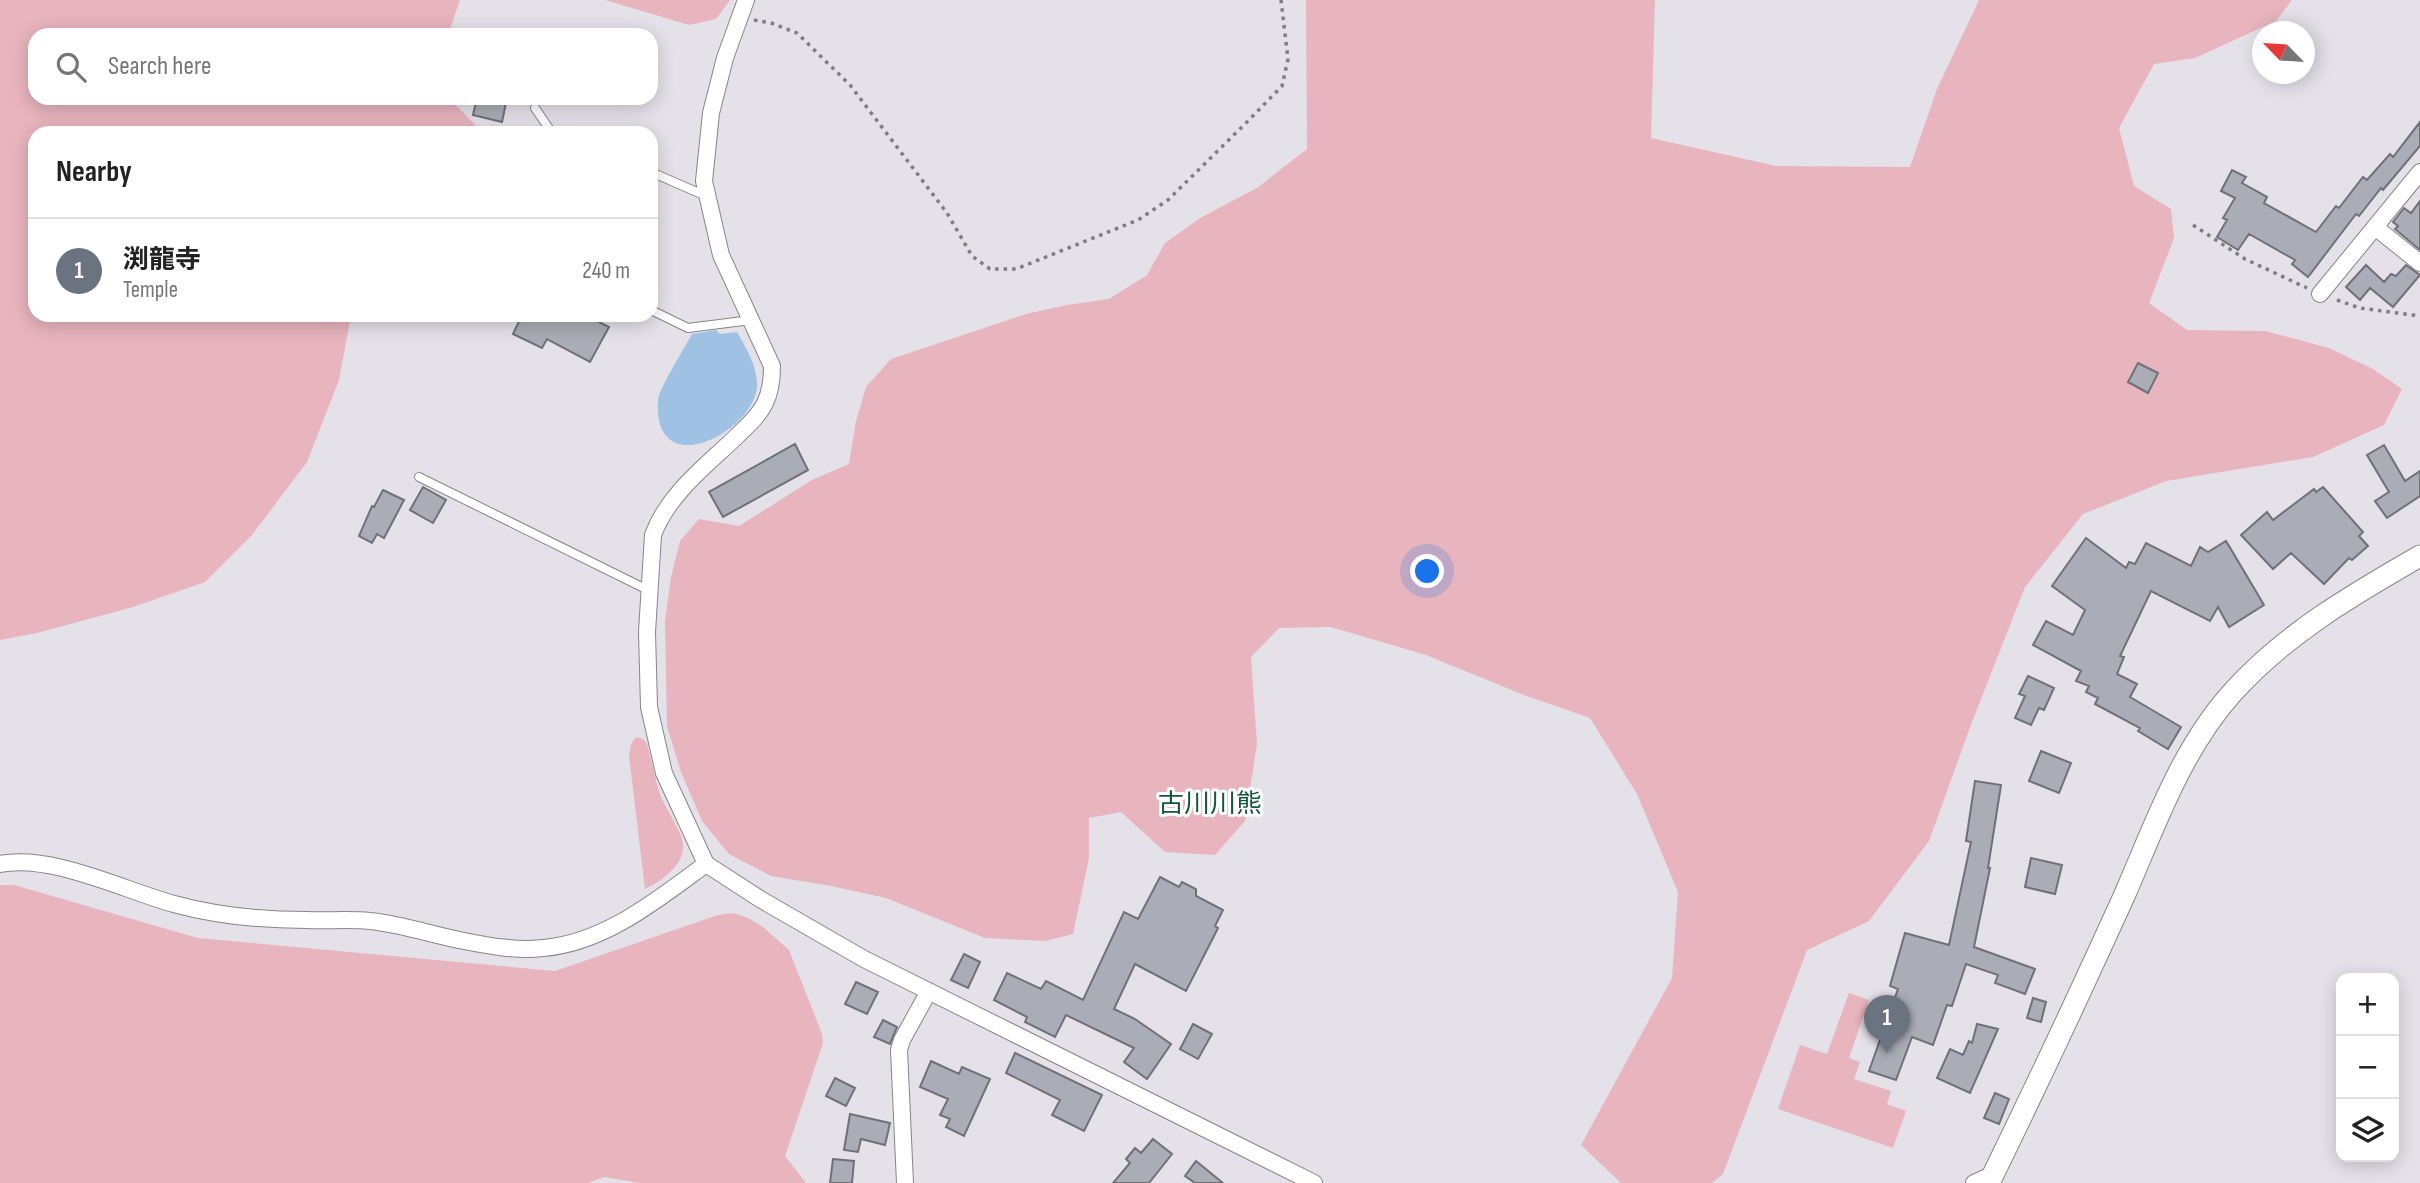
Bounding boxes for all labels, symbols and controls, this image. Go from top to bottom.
north arrow [2252,21,2315,84]
search box [28,28,658,105]
icon: search [52,48,90,86]
text: Search here [108,51,211,82]
text: Nearby [56,154,132,190]
text: 渕龍寺 [123,245,201,276]
text: 1 [74,257,84,285]
text: 240 m [582,257,630,285]
text: Temple [123,276,178,304]
your location [1410,554,1444,588]
district label: 古川川熊 [1158,789,1262,820]
map controls [2336,973,2399,1162]
button: + [2336,973,2399,1036]
pin: 1 [1864,995,1910,1053]
button: − [2336,1036,2399,1099]
button: layers [2336,1099,2399,1162]

